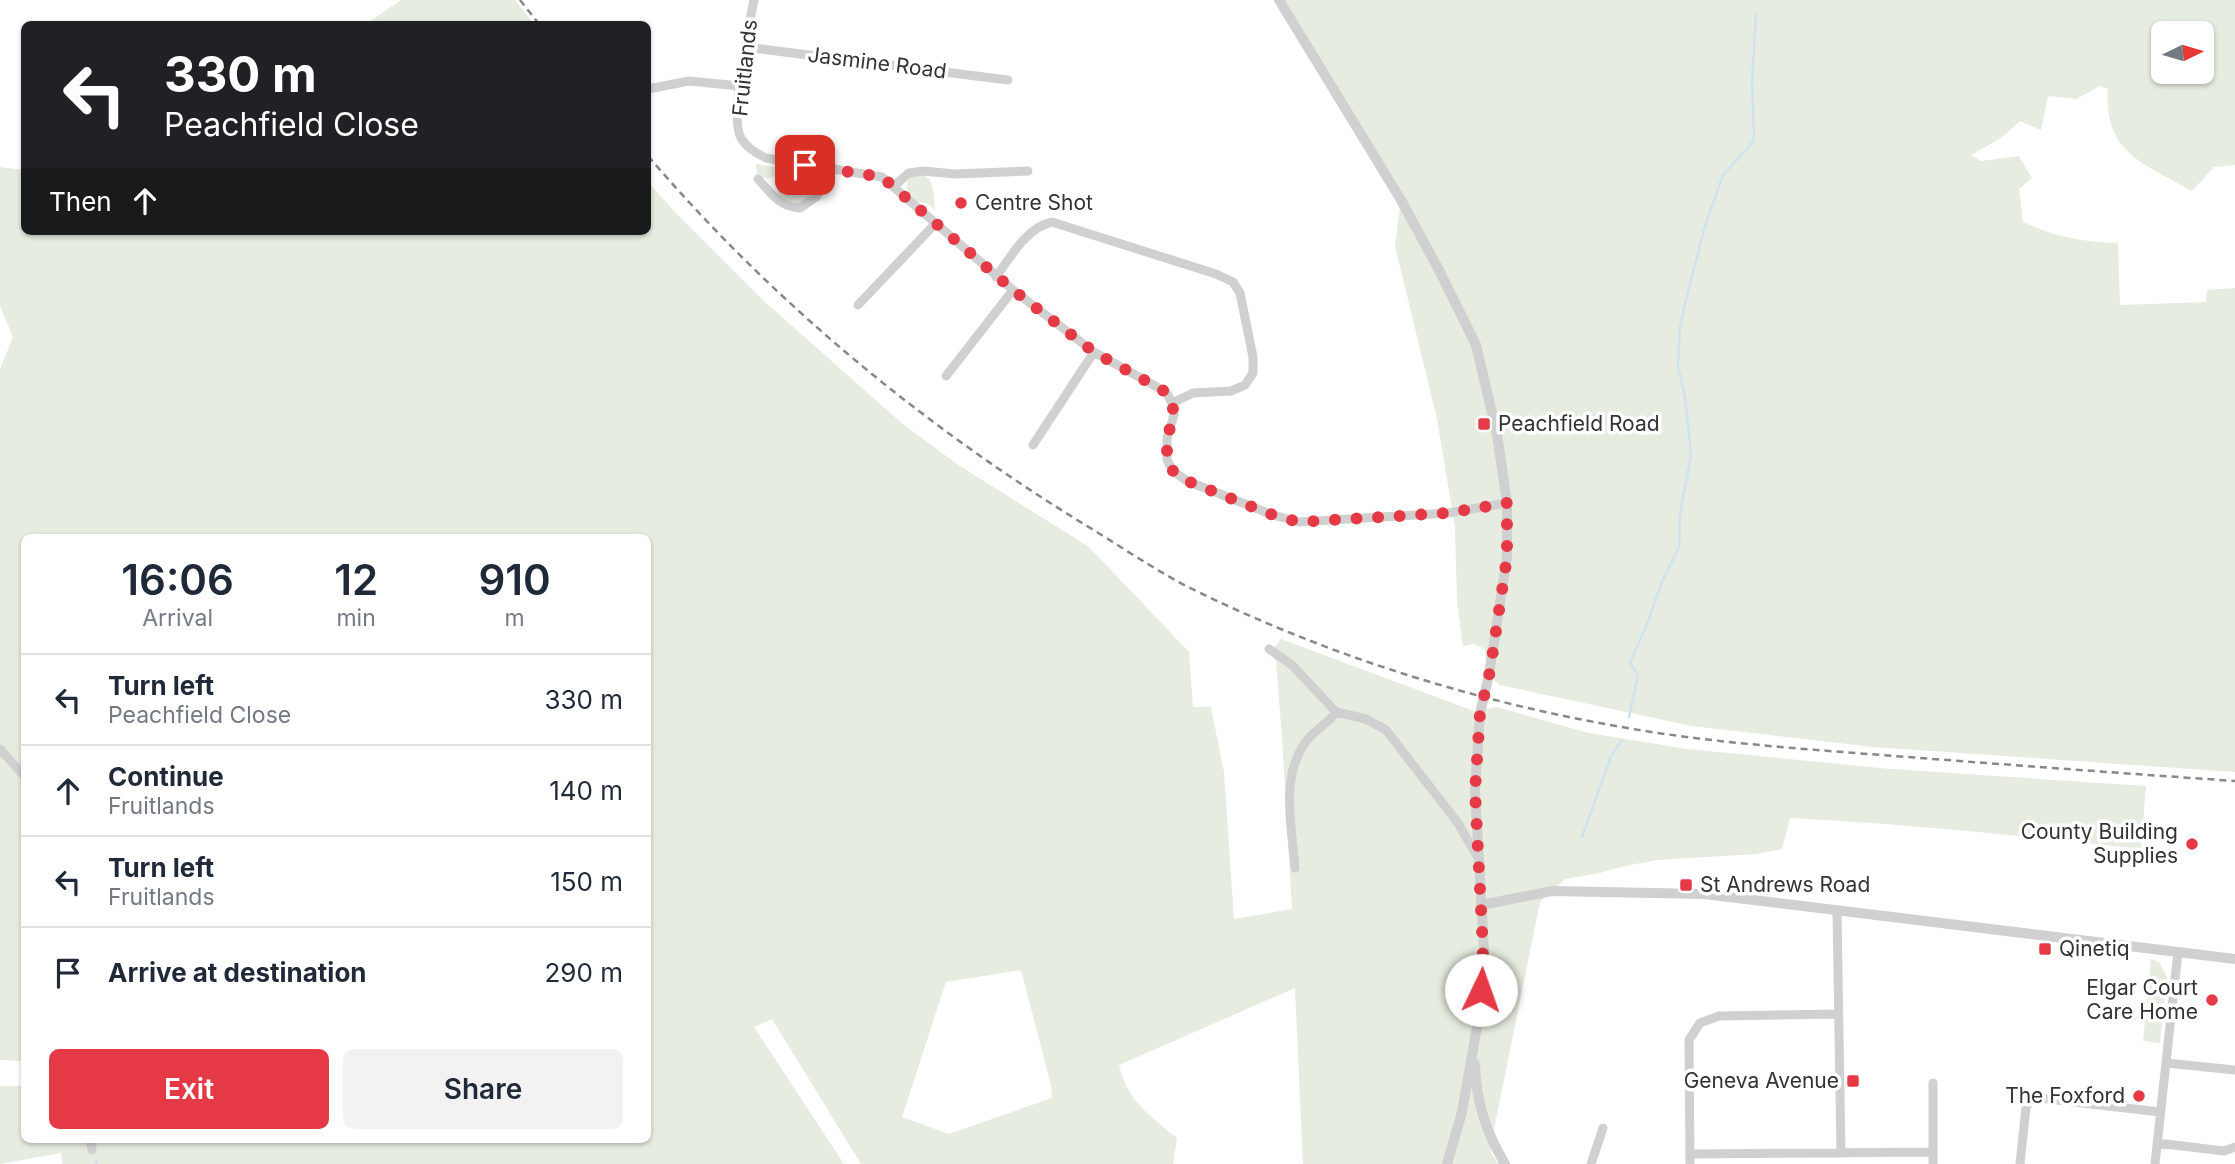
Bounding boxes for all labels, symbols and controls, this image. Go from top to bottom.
street label: Fruitlands [727,18,762,118]
north arrow [2151,21,2214,84]
map controls [2151,21,2214,84]
street label: Jasmine Road [806,42,948,83]
text: 330 m [164,45,317,104]
icon: left [49,49,140,140]
text: Peachfield Close [164,105,419,144]
pin [775,135,835,195]
icon: arrive [786,146,824,184]
icon: ahead [126,182,164,220]
text: Then [49,186,112,217]
place label: Centre Shot [975,190,1093,215]
marker: Centre Shot [953,195,969,211]
place label: Peachfield Road [1498,411,1660,436]
marker: Peachfield Road [1476,416,1492,432]
text: 16:06 [121,554,234,605]
text: 12 [334,554,378,605]
text: 910 [478,554,551,605]
text: Arrival [142,604,213,632]
text: min [336,604,376,632]
text: m [504,604,525,632]
text: Turn left [108,670,214,701]
icon: left [49,681,87,719]
text: 330 m [544,684,623,715]
text: Peachfield Close [108,701,291,729]
text: Continue [108,761,224,792]
icon: ahead [49,772,87,810]
text: 140 m [549,775,623,806]
text: Fruitlands [108,792,215,820]
place label: County Building Supplies [2021,819,2178,868]
marker: County Building Supplies [2184,836,2200,852]
text: Turn left [108,852,214,883]
icon: left [49,863,87,901]
text: 150 m [550,866,623,897]
place label: St Andrews Road [1700,872,1870,897]
marker: St Andrews Road [1678,877,1694,893]
text: Fruitlands [108,883,215,911]
place label: Qinetiq [2059,936,2130,961]
marker: Qinetiq [2037,941,2053,957]
position arrow [1444,953,1518,1027]
icon: arrive [49,954,87,992]
text: Arrive at destination [108,957,367,988]
text: 290 m [545,957,623,988]
place label: Elgar Court Care Home [2086,975,2198,1024]
marker: Elgar Court Care Home [2204,992,2220,1008]
button: Exit [49,1049,329,1129]
button: Share [343,1049,623,1129]
place label: Geneva Avenue [1684,1068,1839,1093]
marker: Geneva Avenue [1845,1073,1861,1089]
place label: The Foxford [2005,1083,2125,1108]
marker: The Foxford [2131,1088,2147,1104]

